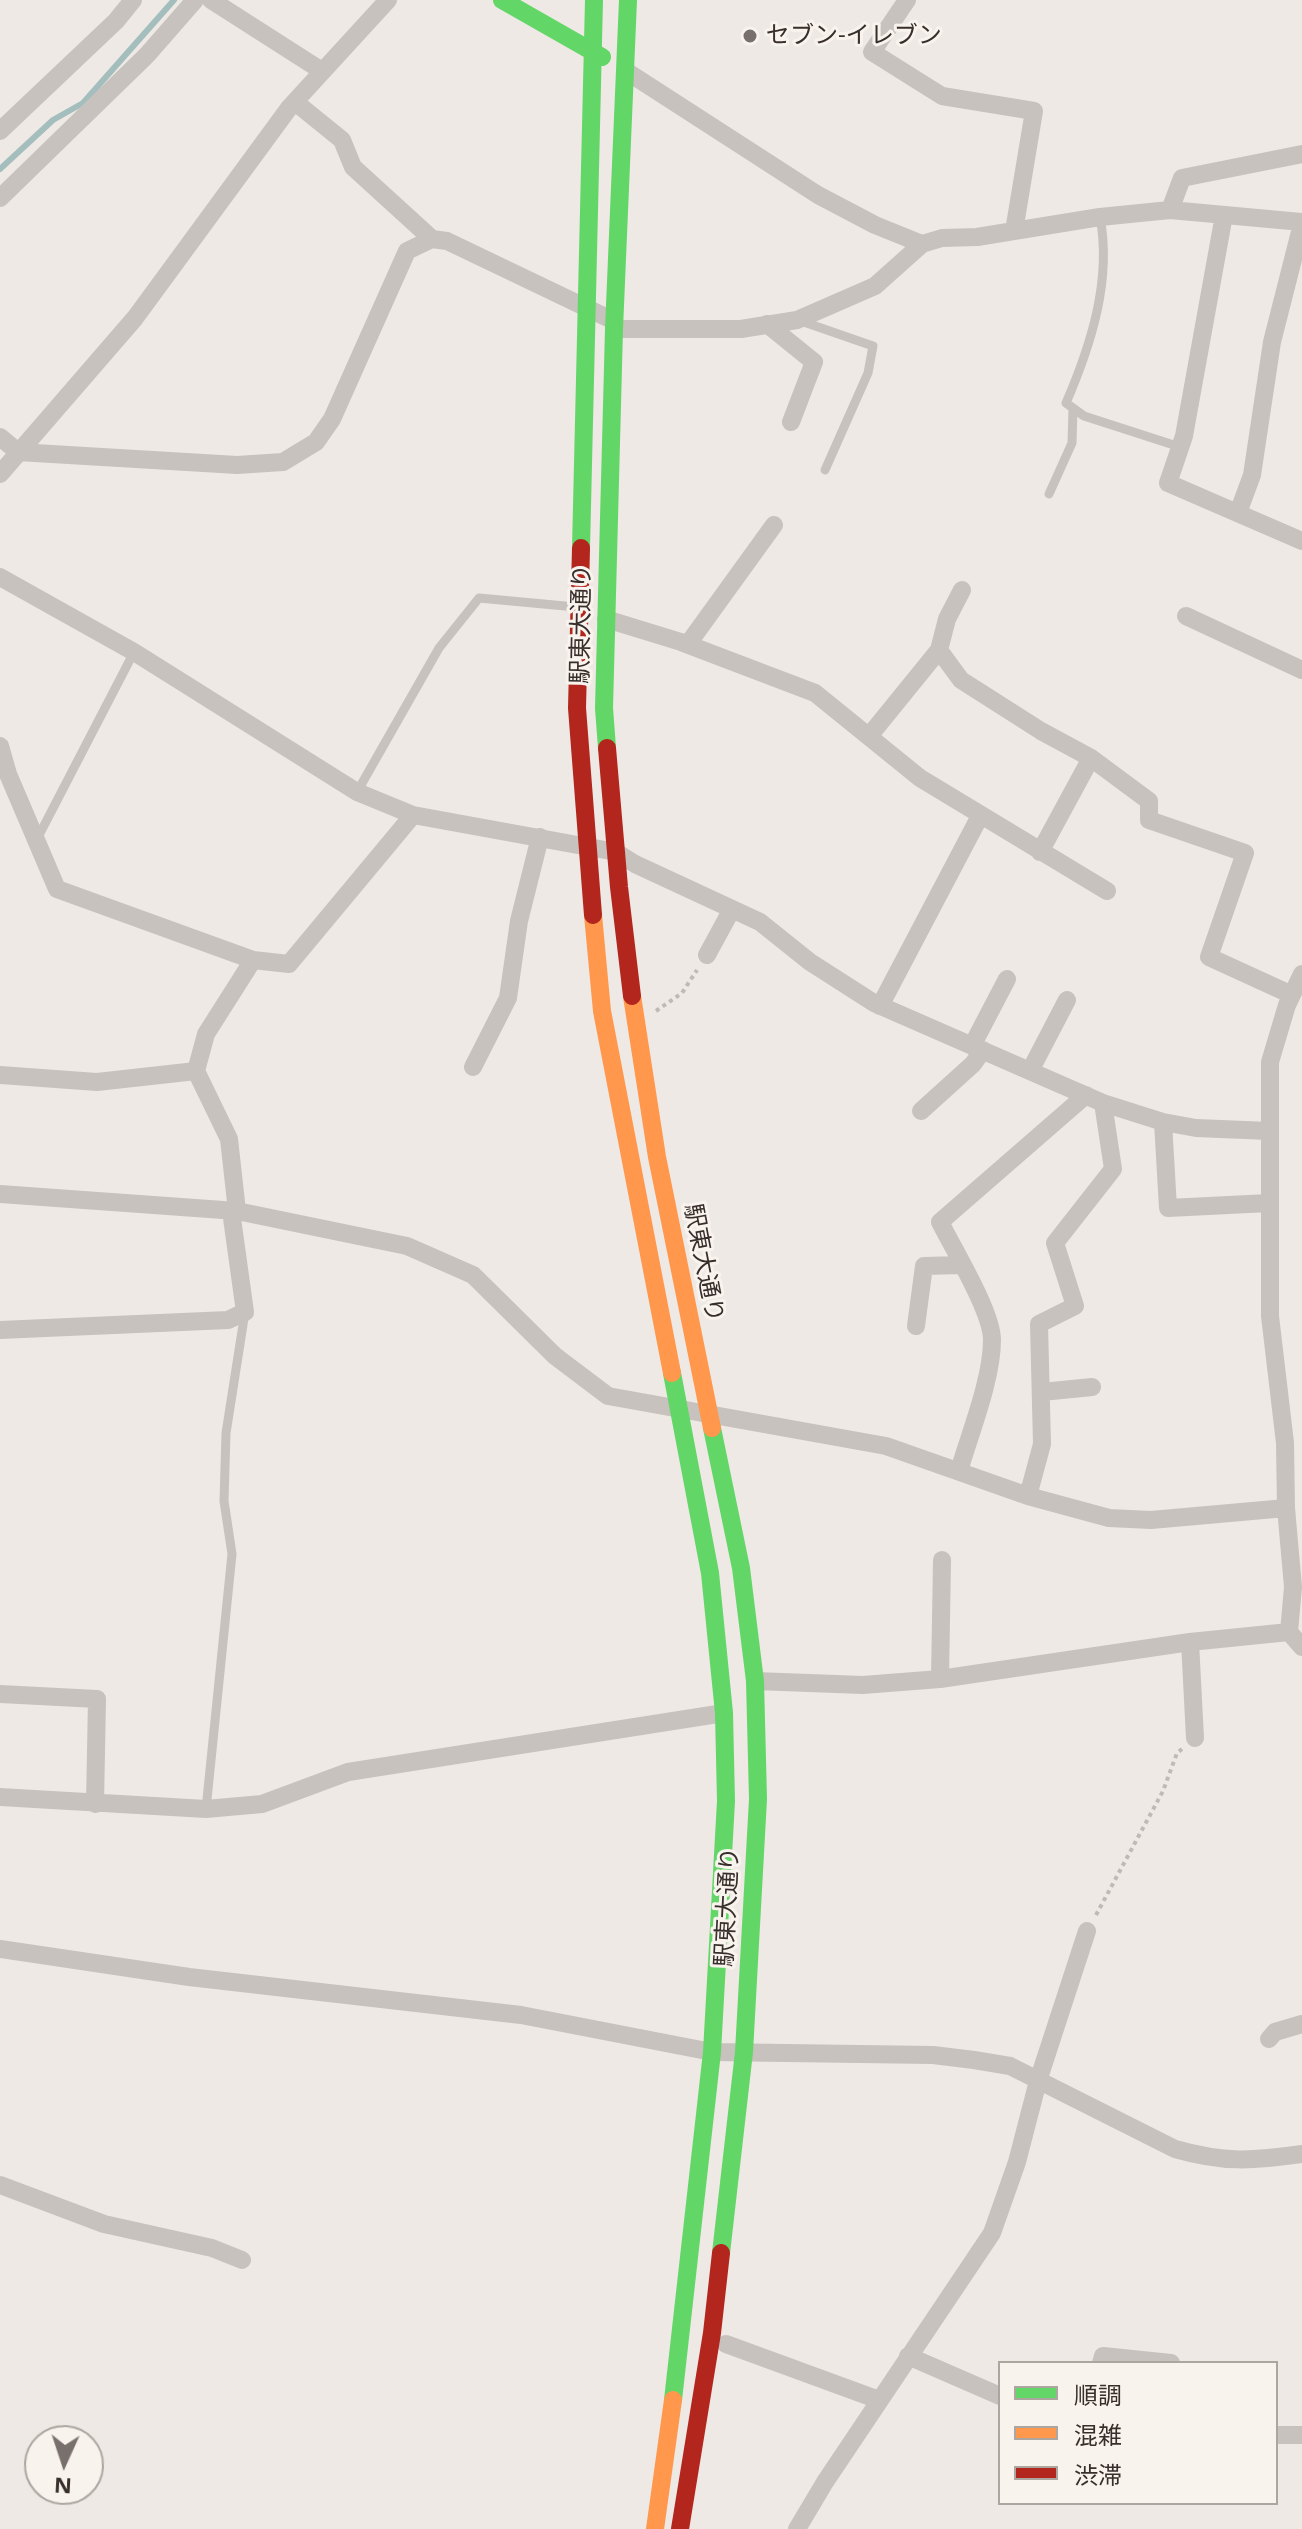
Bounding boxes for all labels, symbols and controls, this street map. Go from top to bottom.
place label: セブン-イレブン [766,22,942,50]
marker: セブン-イレブン [741,27,759,45]
street label: 駅東大通り [567,564,597,684]
street label: 駅東大通り [677,1201,729,1325]
street label: 駅東大通り [710,1846,746,1968]
legend [998,2361,1278,2505]
text: 順調 [1074,2378,1122,2411]
text: 混雑 [1074,2418,1122,2451]
north arrow [24,2425,104,2505]
text: 渋滞 [1074,2458,1122,2491]
text: N [53,2472,73,2502]

